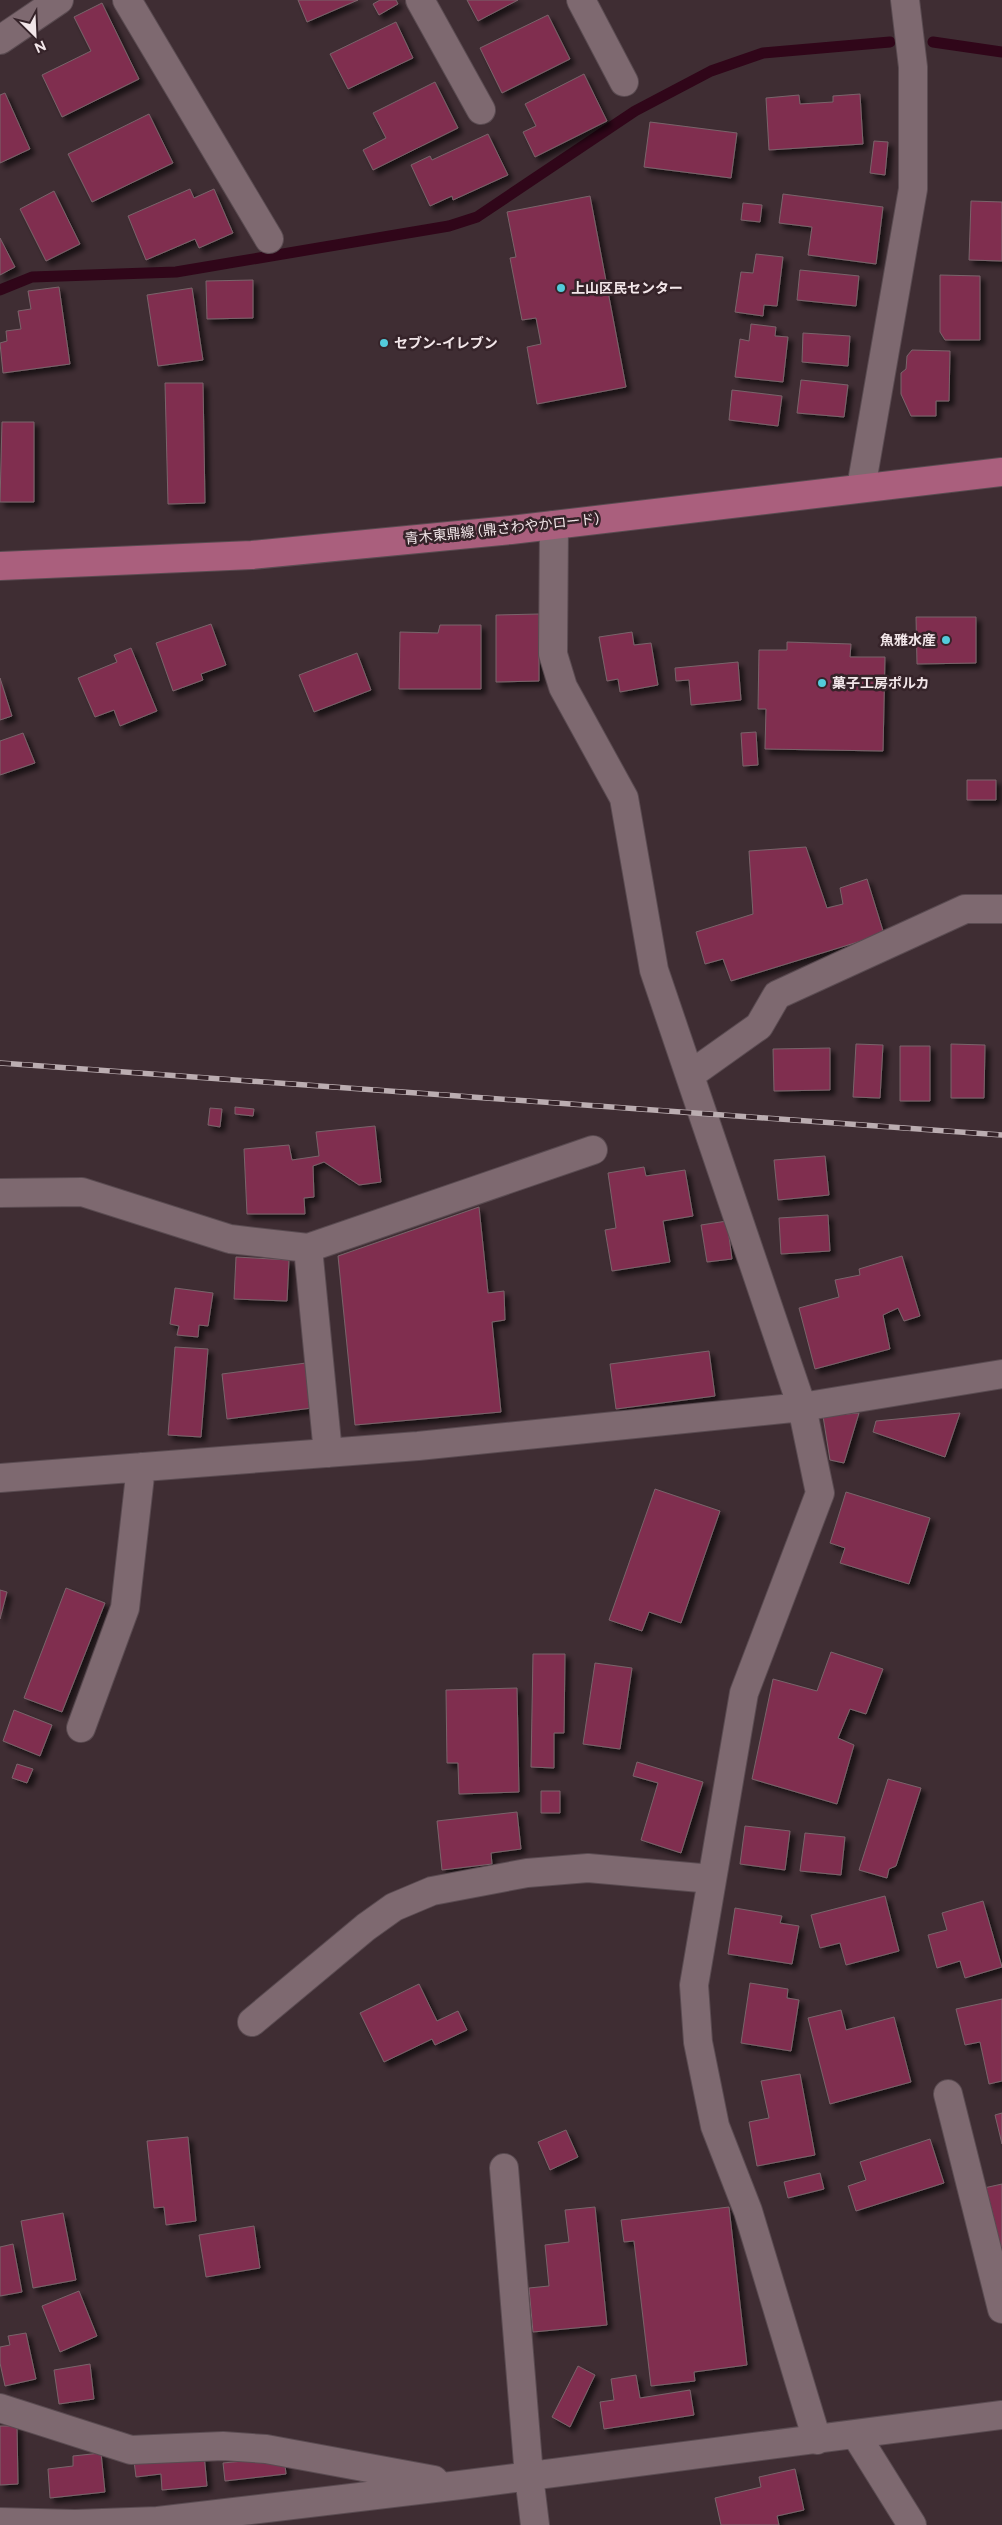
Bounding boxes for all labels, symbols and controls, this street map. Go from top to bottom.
north arrow [10,10,60,60]
text: N [32,36,48,56]
place label: 上山区民センター [571,280,683,297]
marker: 上山区民センター [555,282,567,294]
place label: セブン-イレブン [394,335,498,352]
marker: セブン-イレブン [378,337,390,349]
street label: 青木東鼎線 (鼎さわやかロード) [404,510,600,548]
place label: 魚雅水産 [880,632,936,649]
marker: 魚雅水産 [940,634,952,646]
place label: 菓子工房ポルカ [832,675,930,692]
marker: 菓子工房ポルカ [816,677,828,689]

